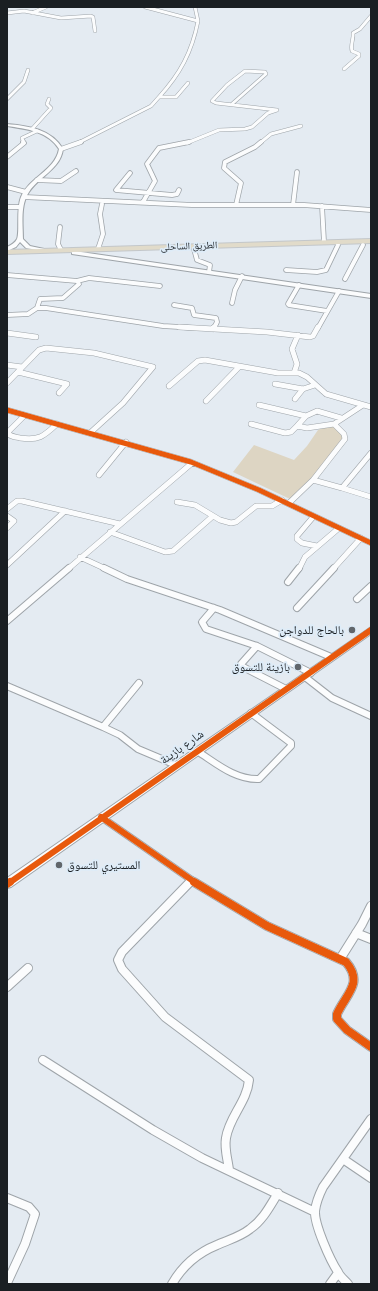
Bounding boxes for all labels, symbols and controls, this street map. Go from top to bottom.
street label: الطريق الساحلى [161,239,217,253]
place label: بالحاج للدواجن [279,623,344,637]
marker: بالحاج للدواجن [347,625,357,635]
place label: بازينة للتسوق [232,660,290,674]
marker: بازينة للتسوق [293,662,303,672]
street label: شارع بازينة [157,727,207,767]
place label: المستيري للتسوق [67,858,140,872]
marker: المستيري للتسوق [54,860,64,870]

